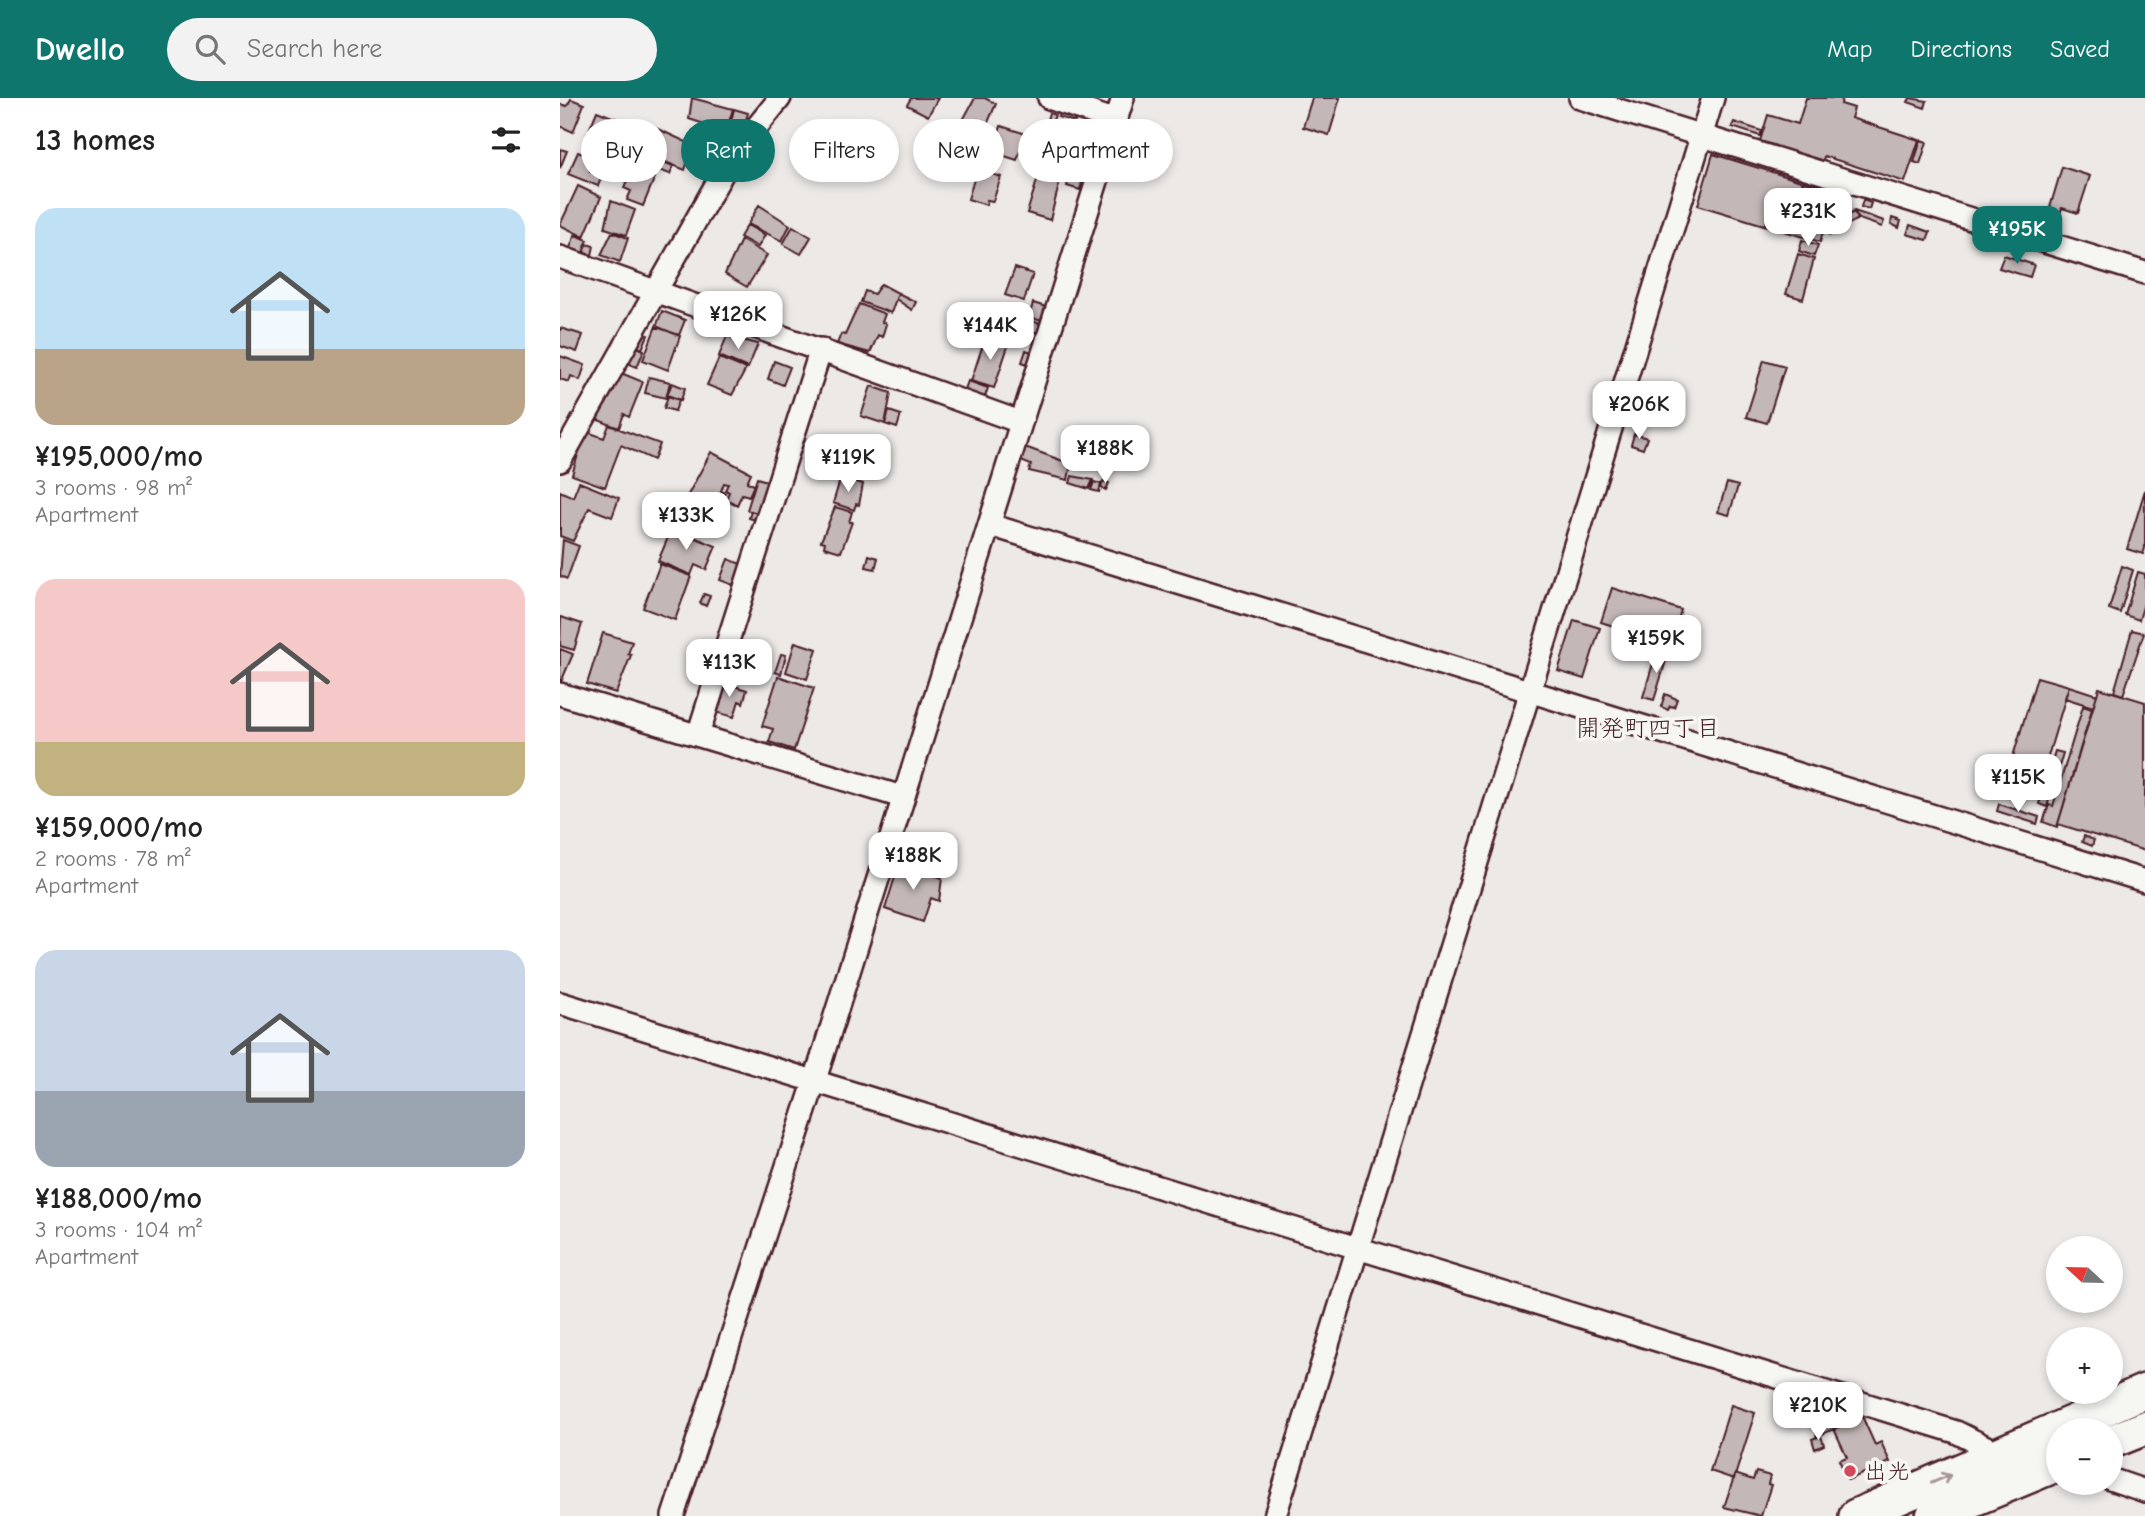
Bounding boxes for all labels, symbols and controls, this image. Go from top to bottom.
search box [167,18,657,81]
text: Dwello [35,30,125,68]
icon: search [191,30,229,68]
text: Search here [247,34,382,64]
text: Map [1827,35,1873,63]
text: Directions [1911,35,2012,63]
text: Saved [2050,35,2110,63]
chip: Buy [581,119,667,182]
chip: Rent [681,119,775,182]
chip: Filters [789,119,899,182]
chip: New [913,119,1004,182]
chip: Apartment [1018,119,1173,182]
icon: filters [487,121,525,159]
text: 13 homes [35,123,155,158]
pin: ¥231K [1759,188,1857,248]
text: ¥231K [1780,197,1836,224]
pin: ¥195K [1968,206,2066,266]
text: ¥195K [1988,215,2046,242]
icon: home [217,253,343,379]
pin: ¥126K [689,292,787,351]
text: ¥126K [710,300,766,327]
pin: ¥144K [941,302,1039,362]
text: ¥144K [963,311,1017,338]
pin: ¥206K [1590,382,1688,441]
text: ¥206K [1609,390,1669,417]
pin: ¥188K [1056,426,1154,485]
pin: ¥119K [799,434,897,494]
text: ¥188K [1077,434,1133,461]
text: ¥195,000/mo [35,439,203,474]
text: ¥119K [821,443,875,470]
text: 3 rooms · 98 m² [35,474,192,501]
pin: ¥133K [637,492,735,552]
text: Apartment [35,501,138,528]
text: ¥133K [658,501,714,528]
pin: ¥159K [1607,616,1705,675]
icon: home [217,624,343,750]
text: ¥159K [1627,624,1685,651]
pin: ¥113K [680,640,778,699]
text: ¥113K [702,648,756,675]
district label: 開発町四丁目 [1576,714,1720,742]
pin: ¥115K [1969,754,2067,814]
text: ¥115K [1991,763,2045,790]
text: ¥159,000/mo [35,810,203,845]
pin: ¥188K [864,832,962,892]
text: ¥188K [885,841,941,868]
text: 2 rooms · 78 m² [35,845,191,872]
text: Apartment [35,872,138,899]
icon: home [217,995,343,1121]
text: ¥188,000/mo [35,1181,202,1216]
text: 3 rooms · 104 m² [35,1216,202,1243]
north arrow [2046,1236,2123,1312]
map controls [2046,1236,2123,1495]
text: Apartment [35,1243,138,1270]
button: + [2046,1327,2123,1404]
pin: ¥210K [1769,1382,1867,1442]
text: ¥210K [1789,1391,1847,1418]
button: − [2046,1418,2123,1495]
place label: 出光 [1864,1458,1910,1485]
marker: 出光 [1842,1463,1858,1479]
one-way arrow [1930,1472,1951,1485]

